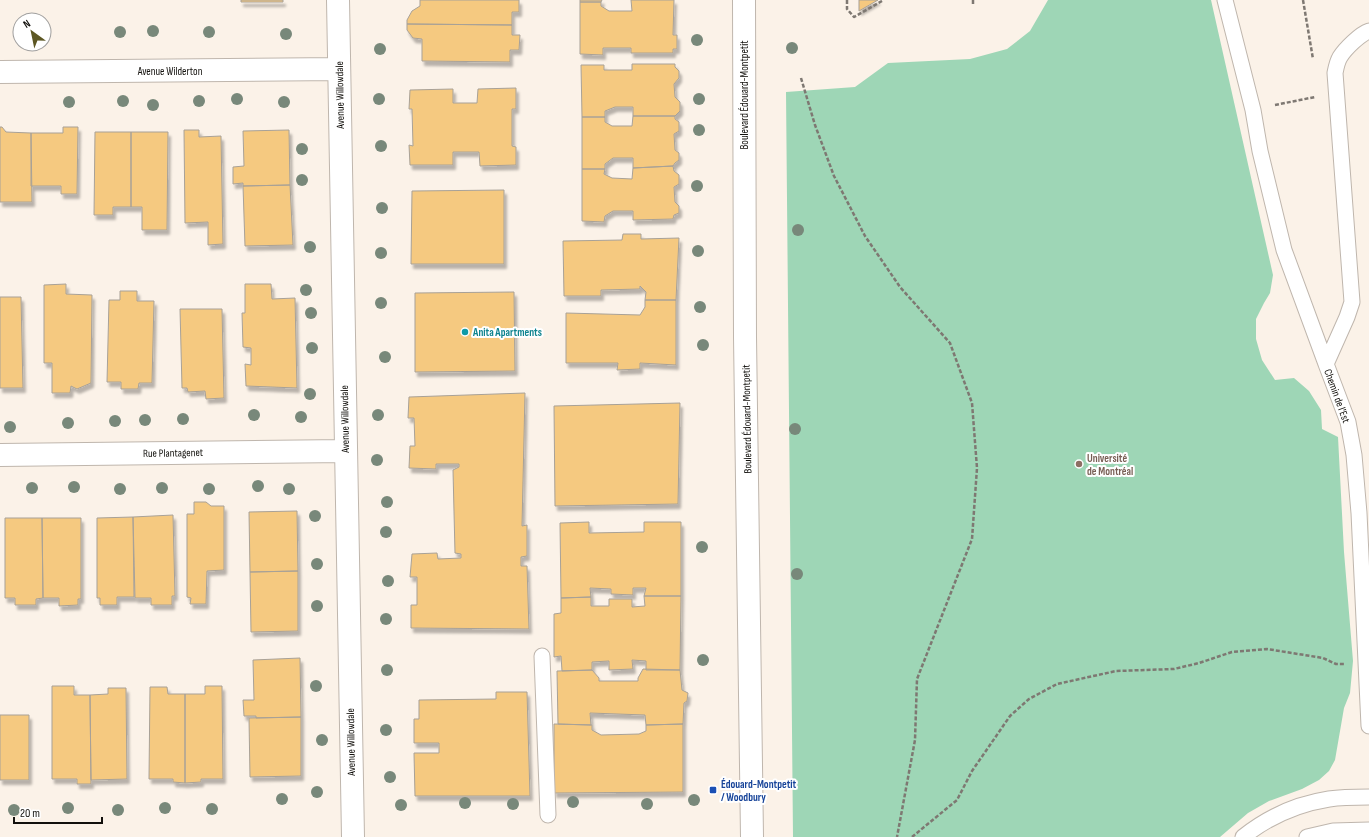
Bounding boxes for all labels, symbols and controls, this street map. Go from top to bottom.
north arrow [12,12,52,52]
text: N [21,17,33,31]
street label: Boulevard Édouard-Montpetit [738,40,751,150]
street label: Avenue Willowdale [333,61,347,130]
street label: Avenue Wilderton [137,65,203,78]
place label: Anita Apartments [472,326,542,339]
marker: Anita Apartments [460,327,470,337]
street label: Boulevard Édouard-Montpetit [740,364,754,474]
street label: Chemin de l'Est [1321,367,1353,425]
street label: Avenue Willowdale [338,385,352,454]
street label: Rue Plantagenet [143,446,204,460]
place label: Université de Montréal [1087,452,1133,478]
marker: Université de Montréal [1074,459,1084,469]
street label: Avenue Willowdale [344,708,358,777]
place label: Édouard-Montpetit / Woodbury [721,778,797,804]
marker: Édouard-Montpetit / Woodbury [708,785,718,795]
scale bar [14,799,102,825]
text: 20 m [20,806,40,821]

